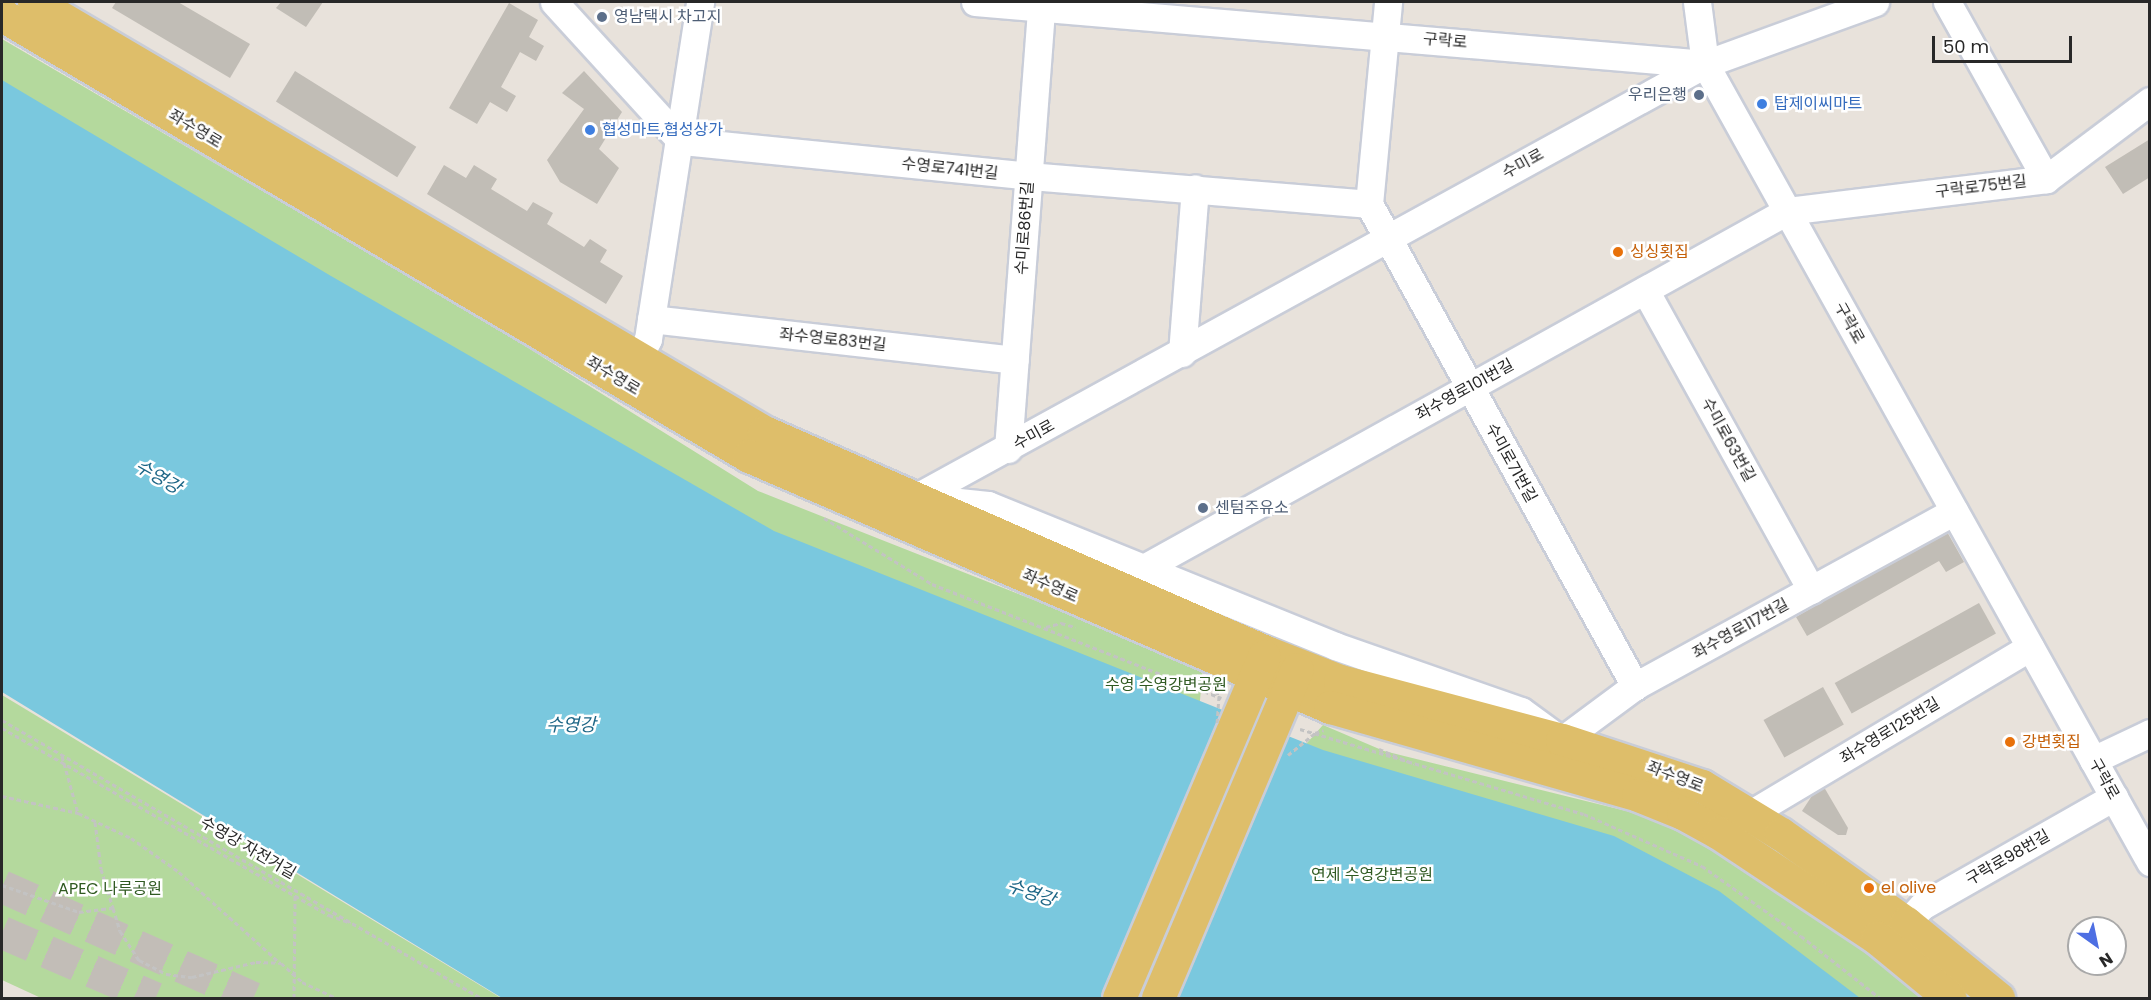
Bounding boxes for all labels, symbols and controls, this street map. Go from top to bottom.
place label: 영남택시 차고지 [614,7,721,27]
marker: 영남택시 차고지 [595,10,609,24]
scale bar [1935,24,2074,62]
street label: 구락로 [1422,30,1468,52]
text: 50 m [1943,34,1989,59]
place label: 우리은행 [1628,85,1687,105]
marker: 우리은행 [1692,88,1706,102]
place label: 탑제이씨마트 [1774,94,1862,114]
marker: 탑제이씨마트 [1755,97,1769,111]
street label: 좌수영로 [165,106,225,152]
place label: 협성마트,협성상가 [602,120,723,140]
marker: 협성마트,협성상가 [583,123,597,137]
street label: 수미로 [1499,145,1547,183]
street label: 수영로741번길 [901,154,999,184]
street label: 구락로75번길 [1934,172,2028,202]
street label: 수미로86번길 [1012,181,1038,275]
place label: 싱싱횟집 [1630,242,1689,262]
marker: 싱싱횟집 [1611,245,1625,259]
street label: 구락로 [1830,299,1868,347]
street label: 좌수영로83번길 [778,325,888,355]
street label: 좌수영로 [583,353,643,399]
street label: 좌수영로101번길 [1413,355,1517,425]
street label: 수미로63번길 [1697,395,1759,485]
street label: 수미로 [1010,416,1058,454]
street label: 수미로71번길 [1481,420,1541,506]
water label: 수영강 [131,455,185,499]
place label: 센텀주유소 [1215,498,1289,518]
marker: 센텀주유소 [1196,501,1210,515]
street label: 좌수영로 [1019,565,1081,607]
street label: 좌수영로117번길 [1689,595,1793,663]
park label: 수영 수영강변공원 [1105,675,1227,695]
street label: 좌수영로125번길 [1837,694,1943,768]
water label: 수영강 [546,714,596,736]
place label: 강변횟집 [2022,732,2081,752]
marker: 강변횟집 [2003,735,2017,749]
street label: 구락로 [2085,755,2123,803]
street label: 좌수영로 [1644,757,1706,797]
street label: 수영강 자전거길 [197,813,299,883]
street label: 구락로98번길 [1963,826,2053,890]
park label: 연제 수영강변공원 [1311,865,1433,885]
water label: 수영강 [1004,875,1058,911]
place label: el olive [1881,878,1936,898]
park label: APEC 나루공원 [58,879,162,899]
marker: el olive [1862,881,1876,895]
north arrow [2067,916,2127,976]
text: N [2095,947,2117,973]

